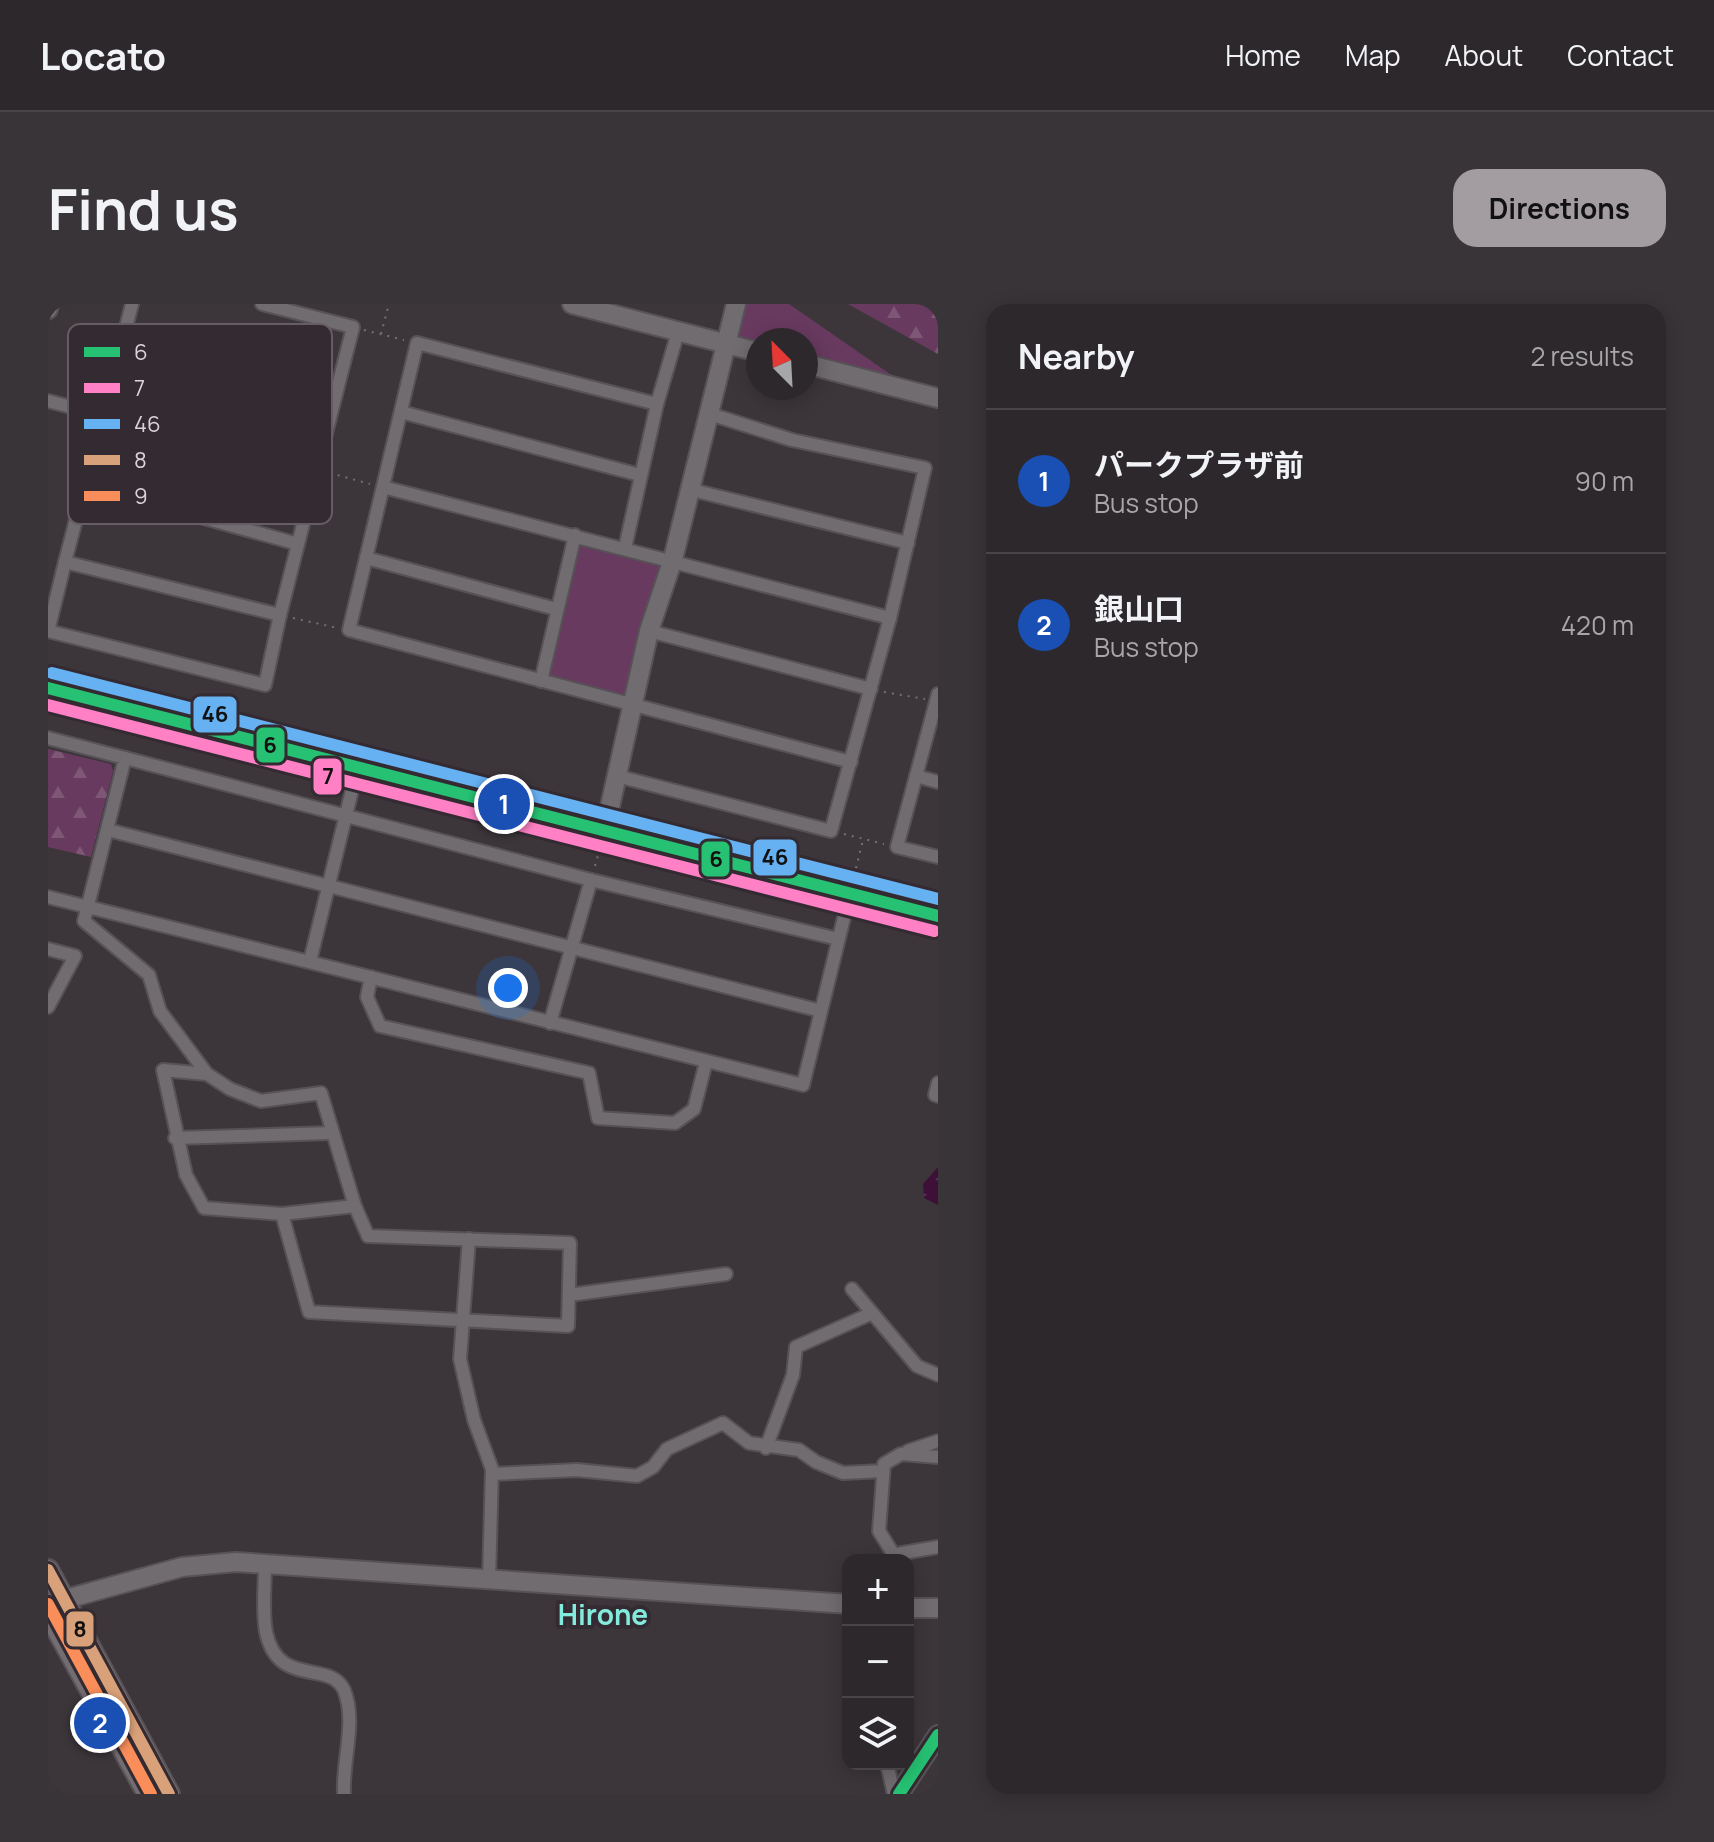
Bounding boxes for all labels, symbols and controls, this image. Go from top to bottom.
text: Locato [40,29,166,81]
text: Home [1225,36,1301,74]
text: Map [1345,36,1401,74]
text: About [1445,36,1523,74]
text: Contact [1567,36,1674,74]
button: Directions [1453,169,1666,247]
text: Find us [48,170,239,247]
legend [68,324,332,524]
north arrow [746,328,818,400]
text: Nearby [1018,333,1134,379]
text: 6 [134,337,148,367]
text: 2 results [1530,338,1634,374]
text: 7 [134,373,145,403]
text: 46 [134,409,161,439]
text: パークプラザ前 [1094,444,1304,485]
text: 8 [134,445,147,475]
text: 1 [1038,463,1050,499]
text: 90 m [1575,463,1634,499]
text: 9 [134,481,148,511]
text: Bus stop [1094,485,1199,521]
text: 銀山口 [1094,588,1184,629]
text: 2 [1036,607,1052,643]
text: 420 m [1561,607,1634,643]
text: Bus stop [1094,629,1199,665]
line badge: 46 [192,695,238,734]
text: 46 [201,699,229,729]
line badge: 6 [255,726,286,764]
text: 6 [263,730,277,760]
line badge: 7 [312,757,343,796]
text: 7 [322,761,334,791]
pin: 1 [478,774,530,834]
line badge: 46 [752,838,798,877]
line badge: 6 [700,840,731,878]
text: 46 [761,842,789,872]
text: 6 [709,844,723,874]
your location [488,968,528,1008]
map controls [842,1554,914,1770]
button: + [842,1554,914,1626]
district label: Hirone [558,1595,648,1633]
line badge: 8 [65,1610,95,1648]
text: 8 [73,1614,87,1644]
button: − [842,1626,914,1698]
pin: 2 [74,1693,126,1753]
button: layers [842,1698,914,1770]

